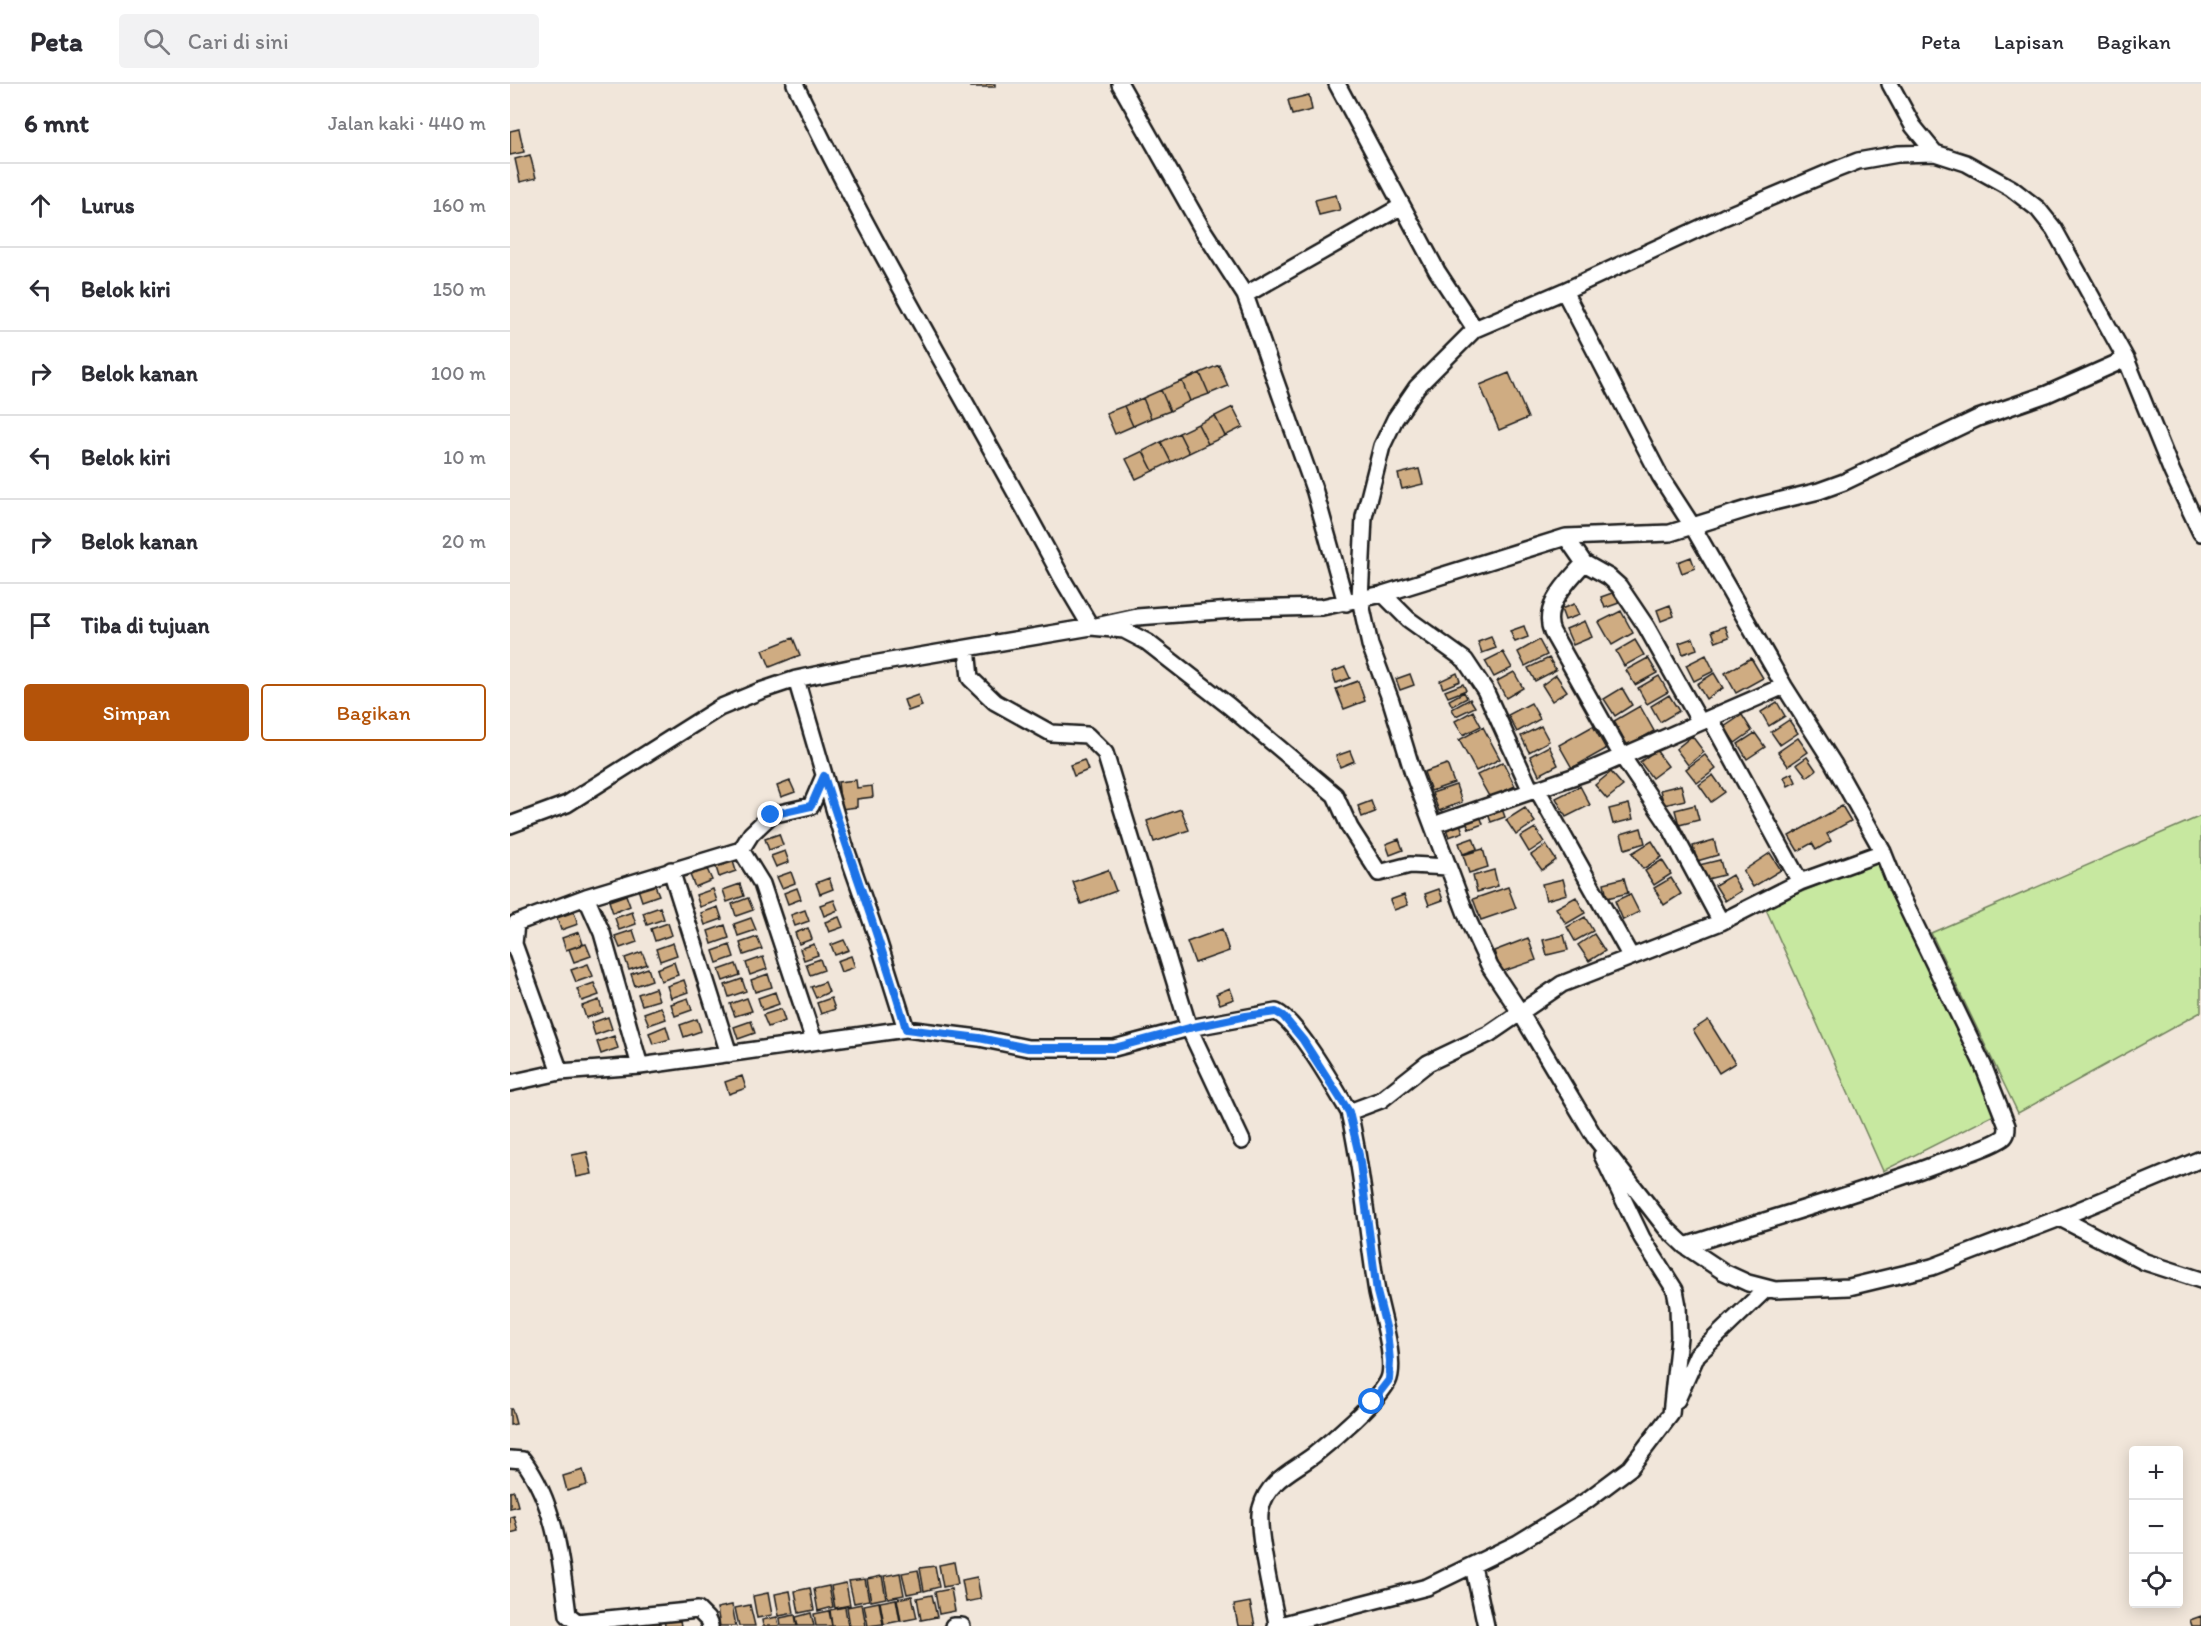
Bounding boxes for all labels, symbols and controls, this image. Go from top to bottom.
search box [119,14,539,68]
text: Peta [30,24,83,58]
icon: search [140,25,173,58]
text: Cari di sini [188,28,289,55]
text: Peta [1921,29,1961,54]
text: Lapisan [1994,29,2064,54]
text: Bagikan [2097,29,2171,54]
text: 6 mnt [24,107,89,139]
text: Jalan kaki · 440 m [328,111,486,135]
icon: ahead [24,189,57,222]
text: Lurus [81,192,135,219]
text: 160 m [433,193,486,217]
icon: left [24,273,57,306]
text: Belok kiri [81,276,171,303]
text: 150 m [433,277,486,301]
icon: right [24,357,57,390]
text: Belok kanan [81,360,198,387]
text: 100 m [431,361,486,385]
icon: left [24,441,57,474]
text: Belok kiri [81,444,171,471]
text: 10 m [443,445,486,469]
icon: right [24,525,57,558]
text: Belok kanan [81,528,198,555]
text: 20 m [442,529,486,553]
icon: arrive [24,609,57,642]
text: Tiba di tujuan [81,612,210,639]
button: Simpan [24,684,249,741]
button: Bagikan [261,684,486,741]
route end [757,801,783,827]
route start [1358,1388,1384,1414]
map controls [2129,1446,2183,1608]
button: + [2129,1446,2183,1500]
button: − [2129,1500,2183,1554]
button: locate [2129,1554,2183,1608]

